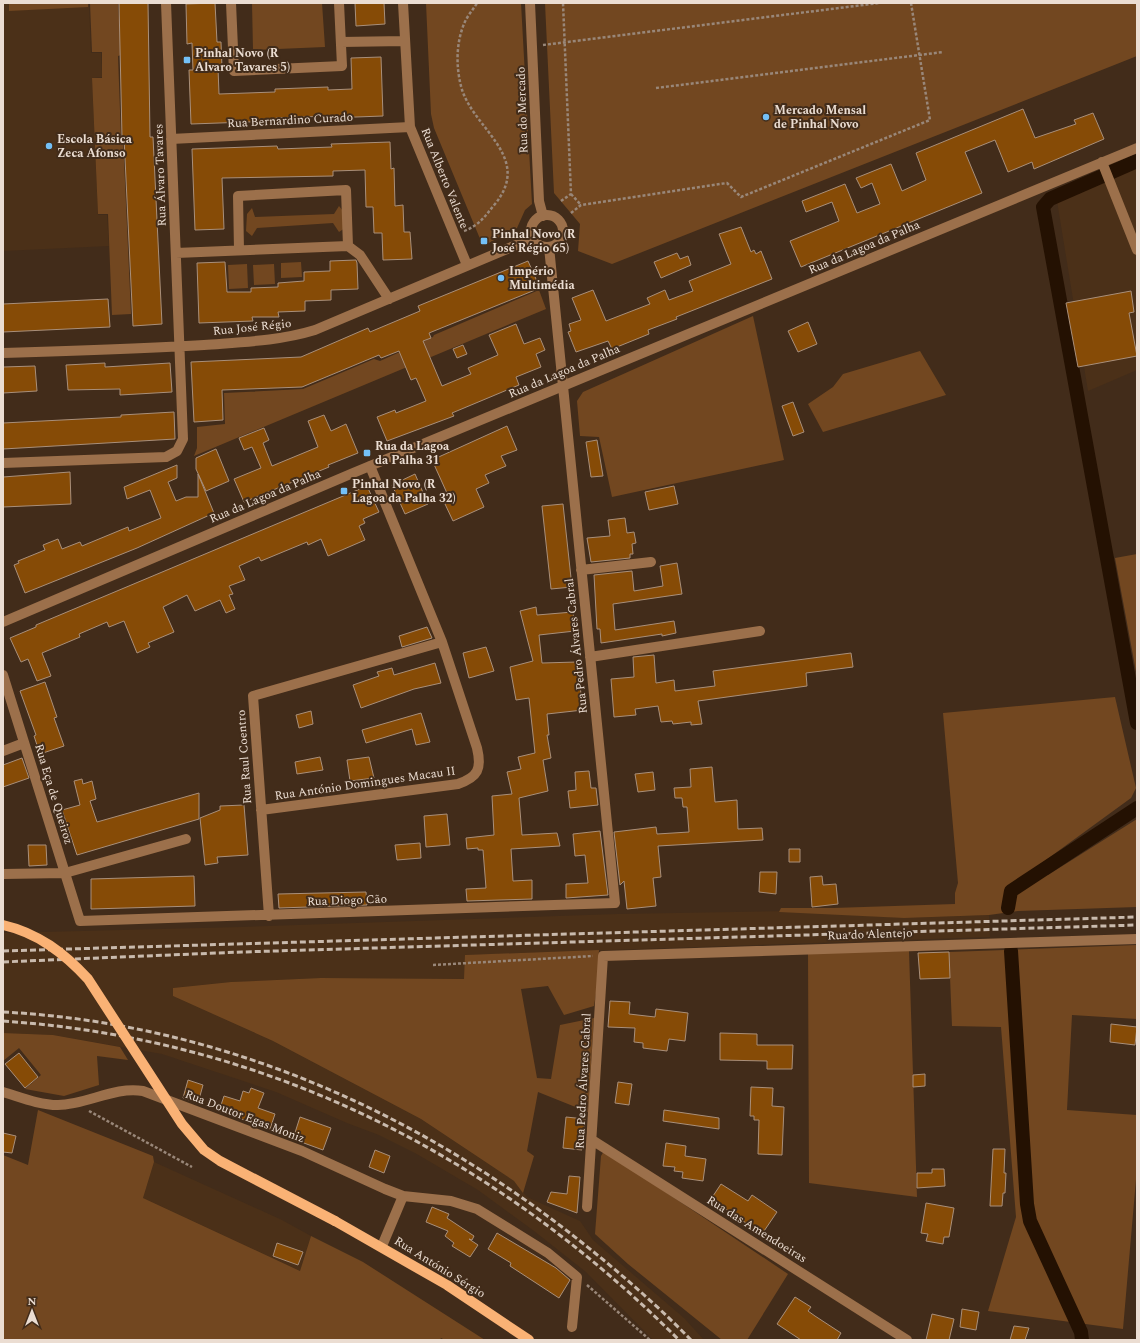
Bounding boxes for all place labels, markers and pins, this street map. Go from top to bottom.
place label: Pinhal Novo (R Alvaro Tavares 5) [195,44,290,77]
marker: Pinhal Novo (R Alvaro Tavares 5) [182,55,192,65]
place label: Mercado Mensal de Pinhal Novo [774,101,866,134]
marker: Mercado Mensal de Pinhal Novo [761,112,771,122]
place label: Escola Básica Zeca Afonso [57,130,133,163]
marker: Escola Básica Zeca Afonso [44,141,54,151]
place label: Pinhal Novo (R José Régio 65) [492,225,576,258]
marker: Pinhal Novo (R José Régio 65) [479,236,489,246]
place label: Império Multimédia [509,262,575,295]
marker: Império Multimédia [496,273,506,283]
place label: Rua da Lagoa da Palha 31 [375,437,450,470]
marker: Rua da Lagoa da Palha 31 [362,448,372,458]
place label: Pinhal Novo (R Lagoa da Palha 32) [352,475,456,508]
marker: Pinhal Novo (R Lagoa da Palha 32) [339,486,349,496]

